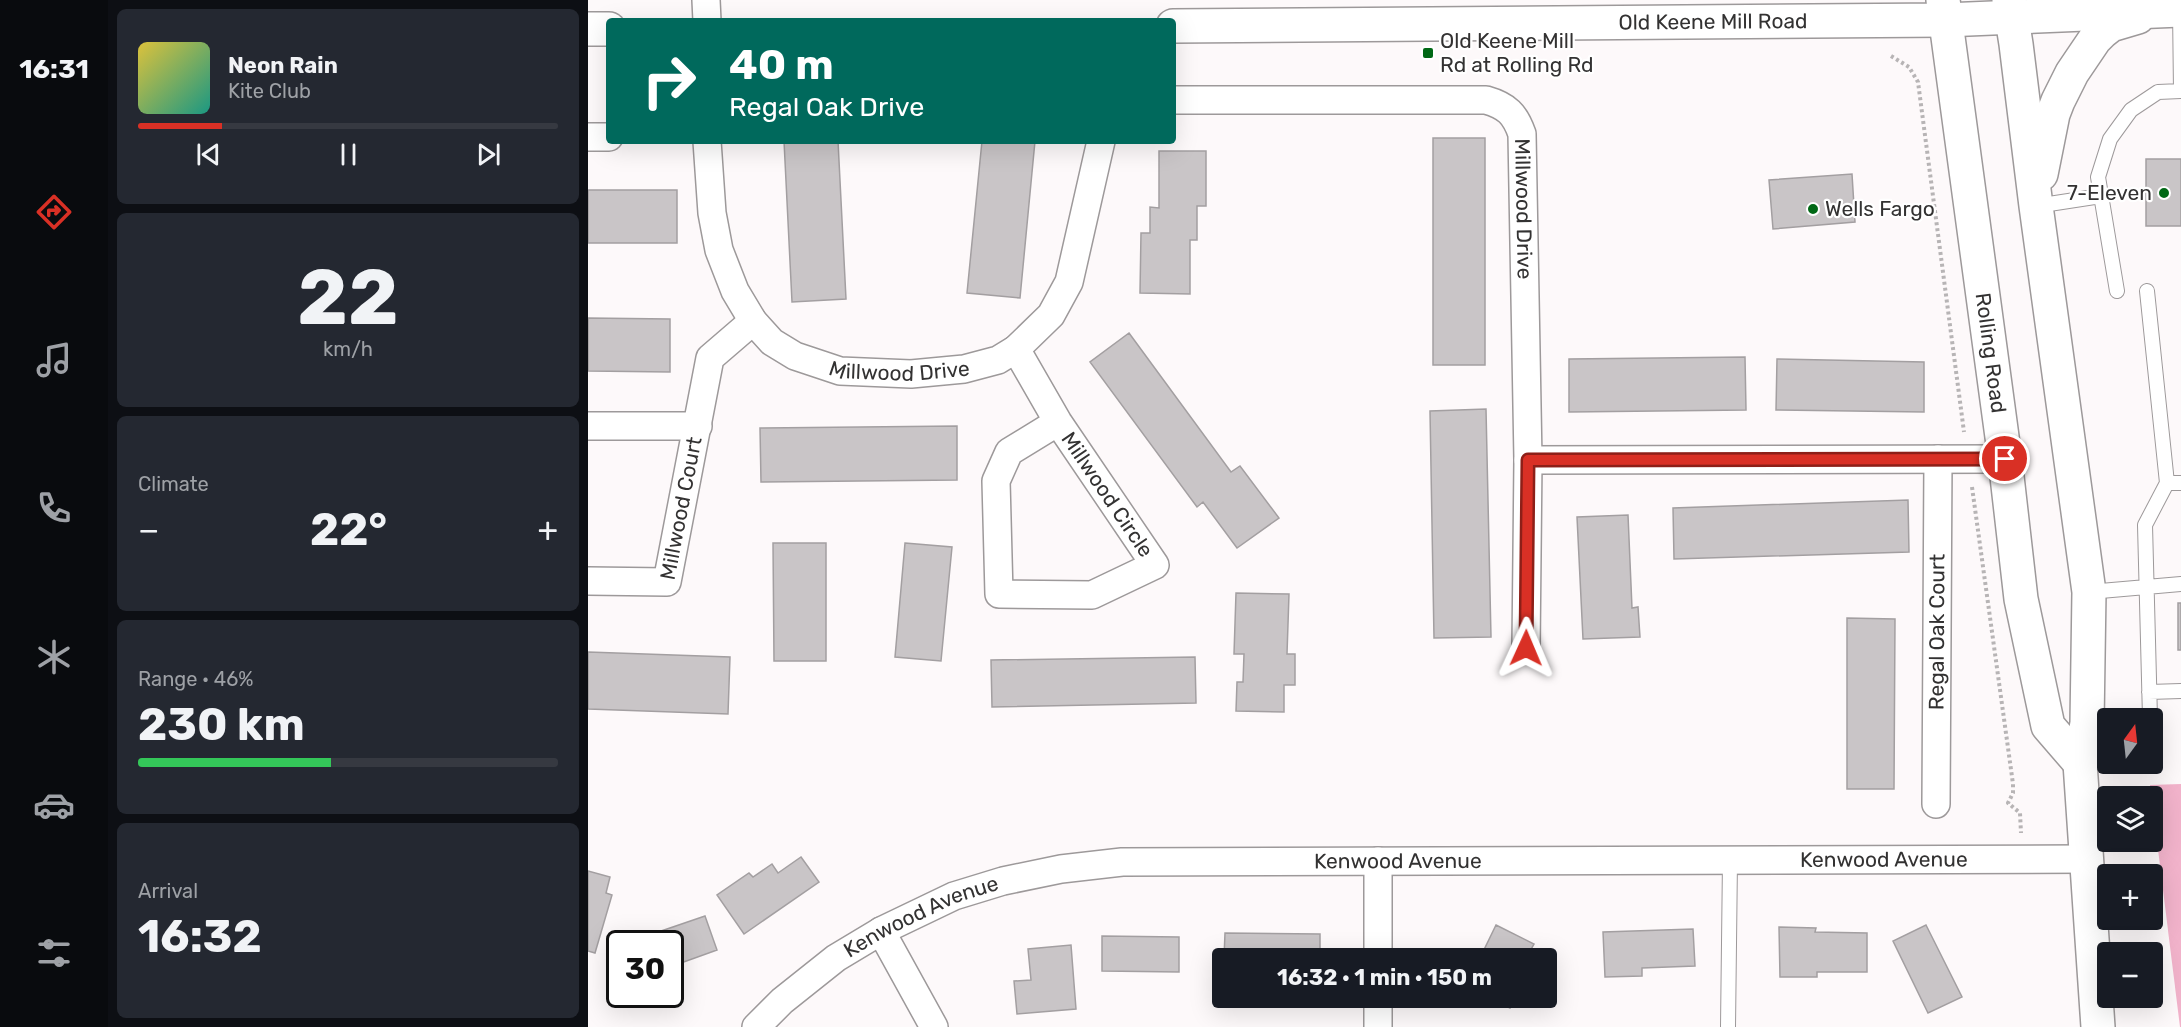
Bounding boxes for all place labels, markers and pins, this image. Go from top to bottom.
place label: Old Keene Mill Rd at Rolling Rd [1440,28,1594,77]
marker: Old Keene Mill Rd at Rolling Rd [1421,46,1435,60]
place label: 7-Eleven [2067,180,2152,205]
marker: 7-Eleven [2157,186,2171,200]
place label: Wells Fargo [1825,196,1935,221]
marker: Wells Fargo [1806,202,1820,216]
pin [1979,433,2030,484]

